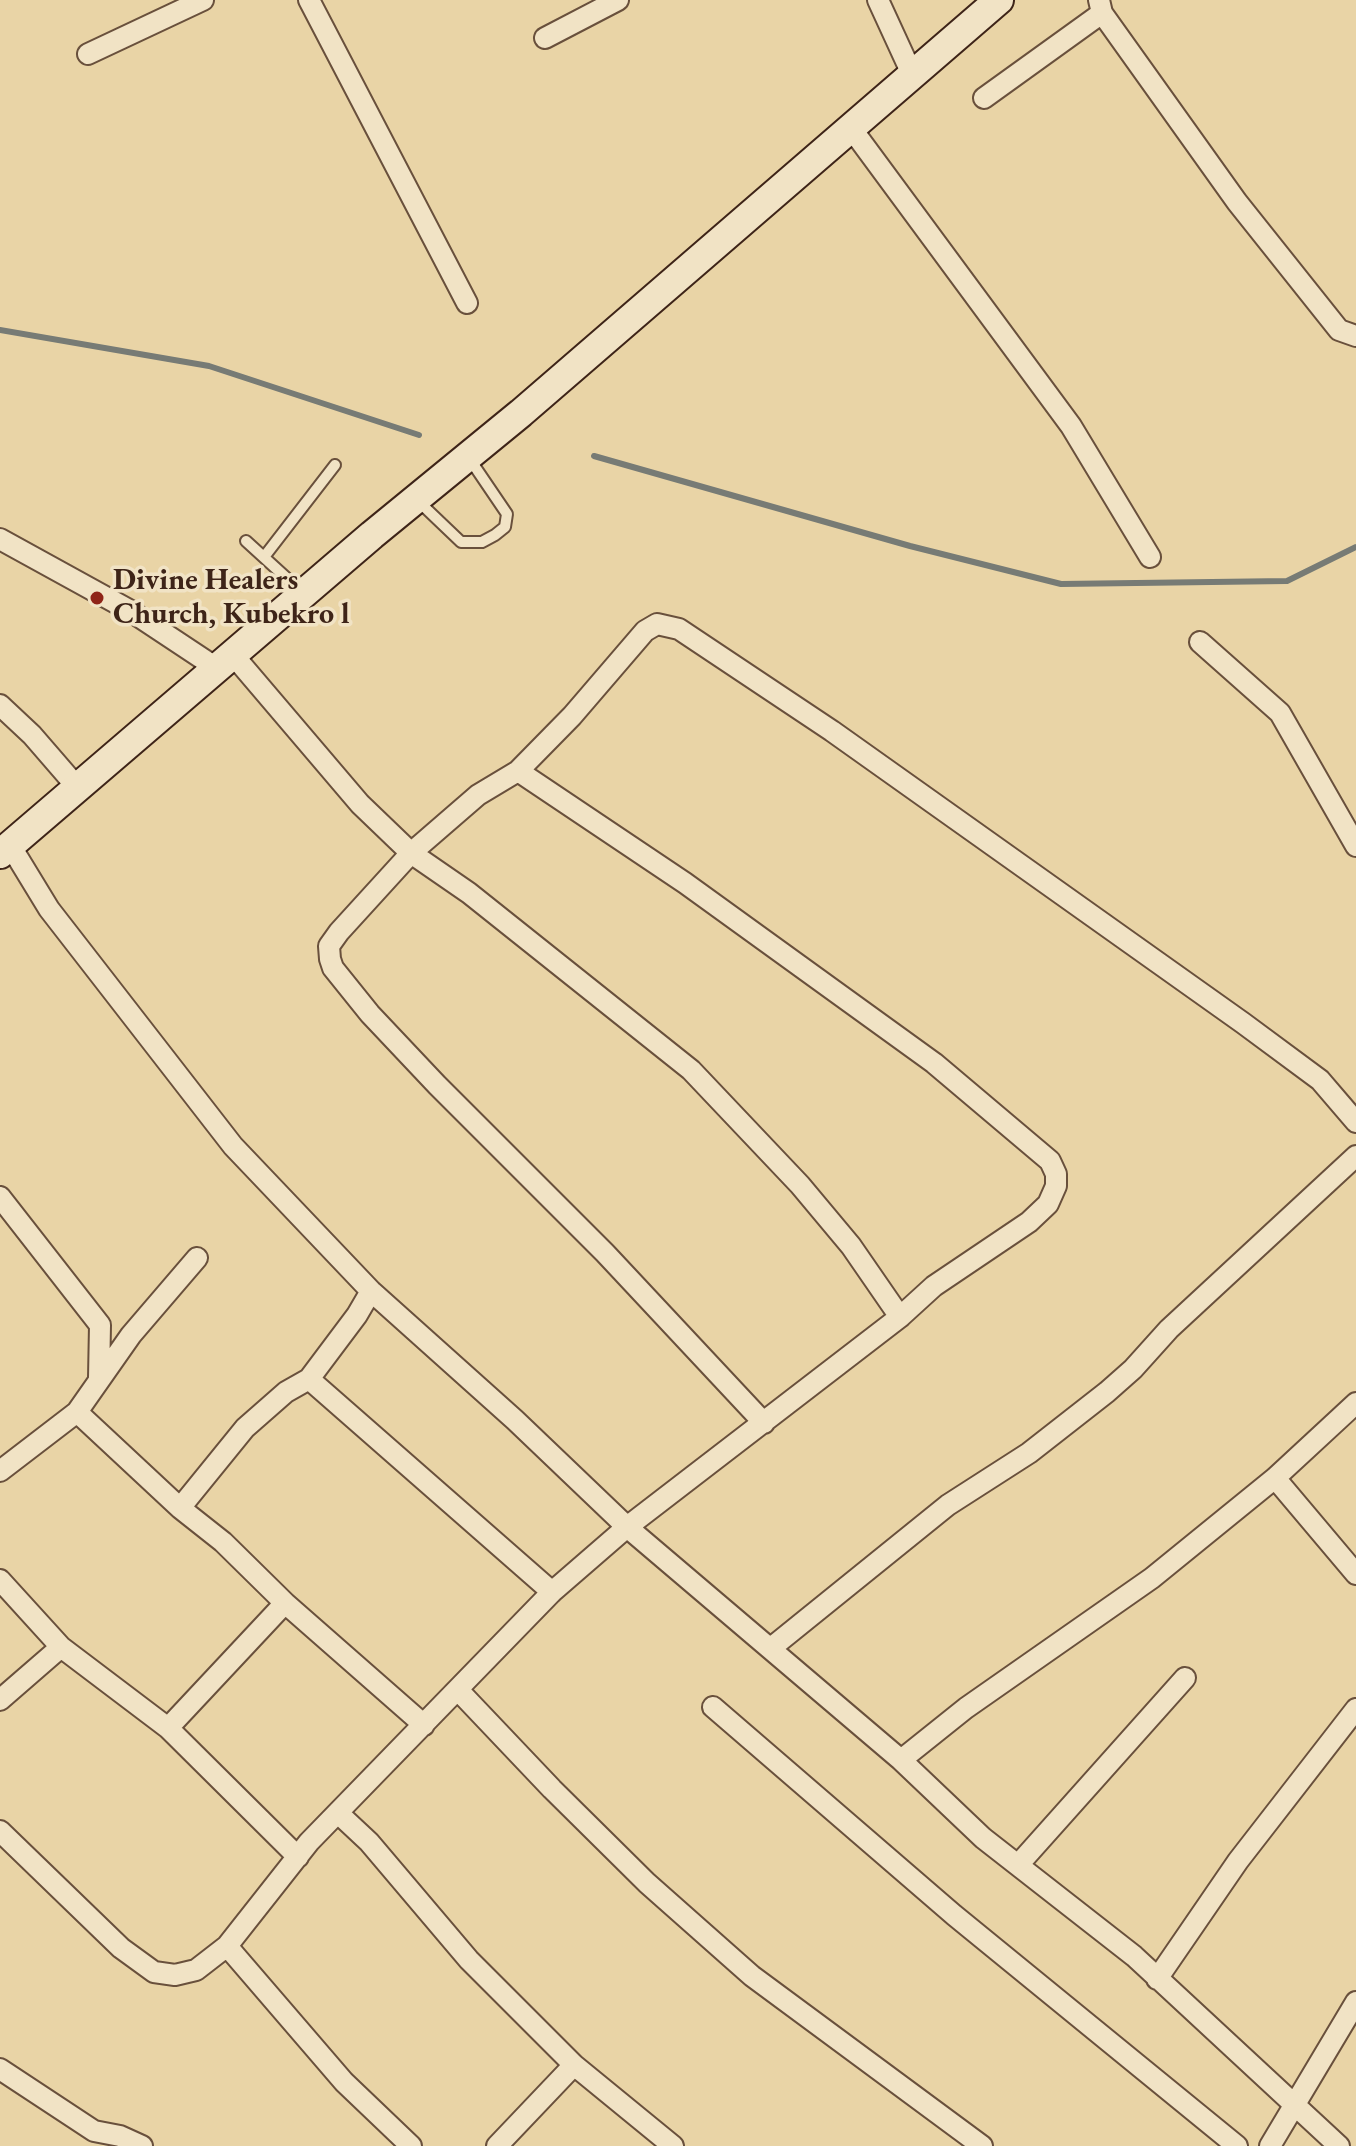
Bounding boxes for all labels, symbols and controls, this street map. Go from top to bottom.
place label: Divine Healers Church, Kubekro l [113,563,350,634]
marker: Divine Healers Church, Kubekro l [88,589,106,607]

